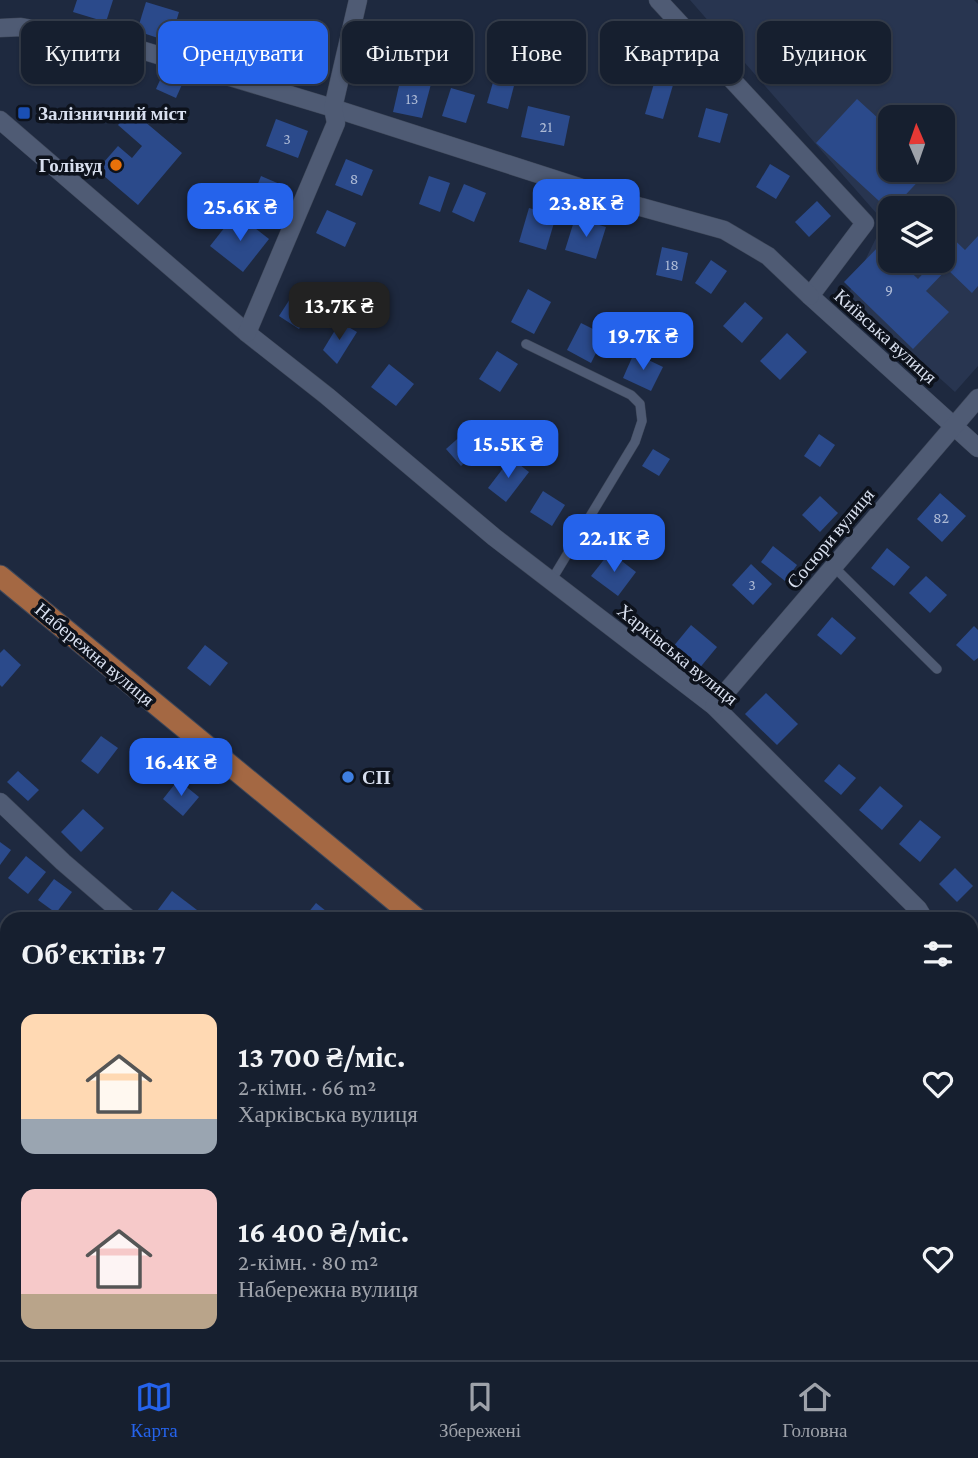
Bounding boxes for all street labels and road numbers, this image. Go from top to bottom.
street label: Київська вулиця [830,285,941,388]
street label: Сосюри вулиця [782,484,878,593]
street label: Набережна вулиця [31,599,159,710]
street label: Харківська вулиця [613,599,742,709]

